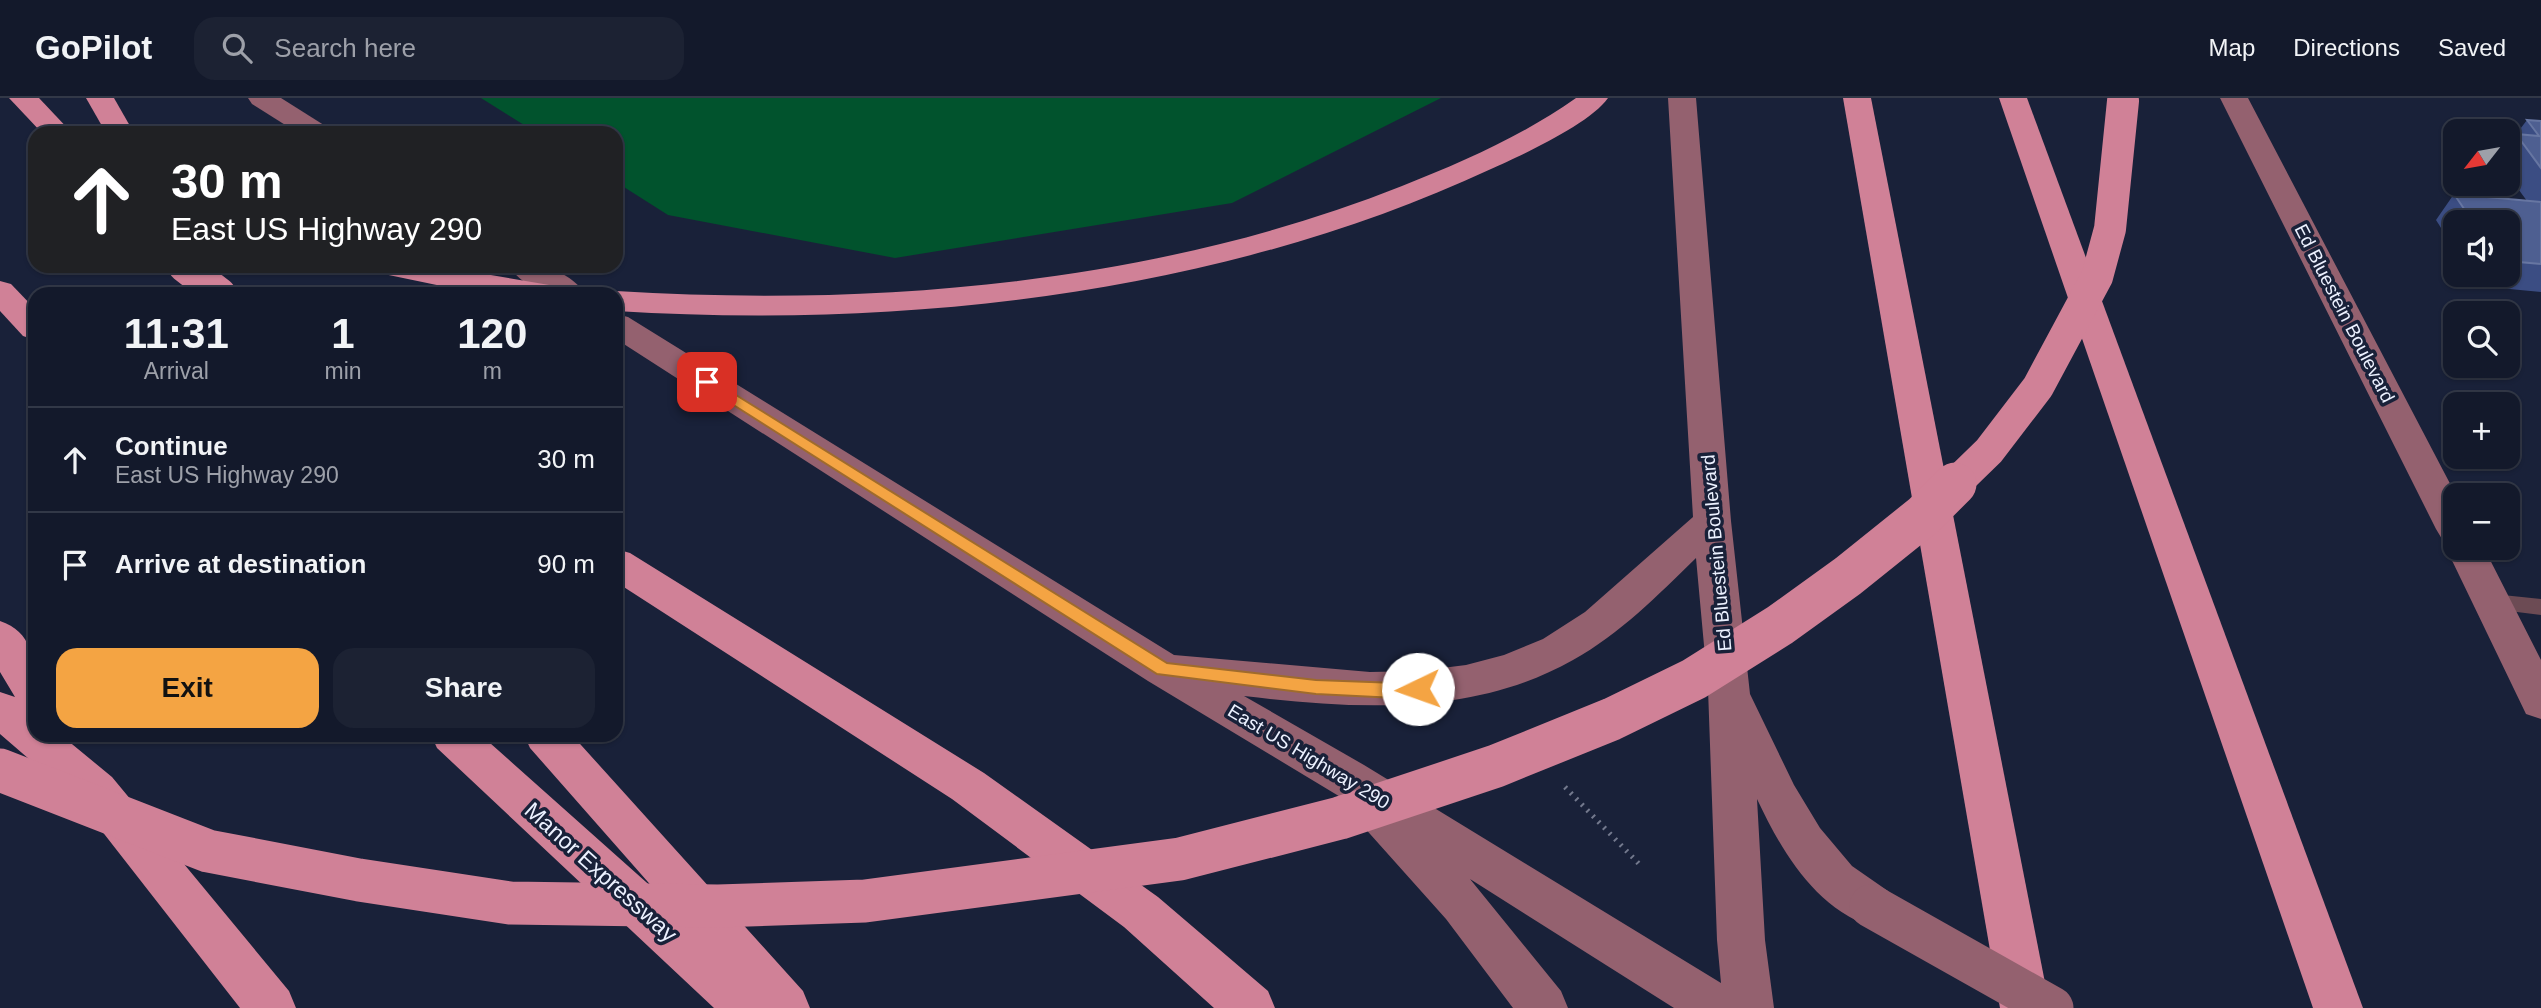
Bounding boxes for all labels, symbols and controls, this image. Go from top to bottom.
search box [194,17,684,80]
text: GoPilot [35,29,152,66]
icon: search [218,29,256,67]
text: Search here [274,33,416,63]
text: Map [2209,34,2255,61]
text: Directions [2293,34,2400,61]
text: Saved [2438,34,2506,61]
north arrow [2443,119,2520,196]
map controls [2443,119,2520,560]
icon: ahead [56,154,147,245]
text: 30 m [171,154,283,208]
button: sound [2443,210,2520,287]
text: East US Highway 290 [171,211,482,247]
street label: Ed Bluestein Boulevard [2290,220,2399,406]
button: search [2443,301,2520,378]
text: 11:31 [124,310,229,357]
text: 1 [331,310,355,357]
text: 120 [457,310,527,357]
pin [677,352,737,412]
text: Arrival [144,358,209,384]
text: min [324,358,362,384]
text: m [483,358,502,384]
icon: arrive [688,363,726,401]
button: + [2443,392,2520,469]
text: Continue [115,431,228,461]
icon: ahead [56,441,94,479]
text: 30 m [537,444,595,474]
street label: Ed Bluestein Boulevard [1697,454,1736,652]
text: East US Highway 290 [115,462,339,488]
button: − [2443,483,2520,560]
icon: arrive [56,546,94,584]
text: Arrive at destination [115,549,366,579]
text: 90 m [537,549,595,579]
button: Exit [56,648,319,728]
button: Share [333,648,595,728]
position arrow [1381,652,1455,726]
street label: East US Highway 290 [1224,700,1393,813]
street label: Manor Expressway [520,797,683,947]

